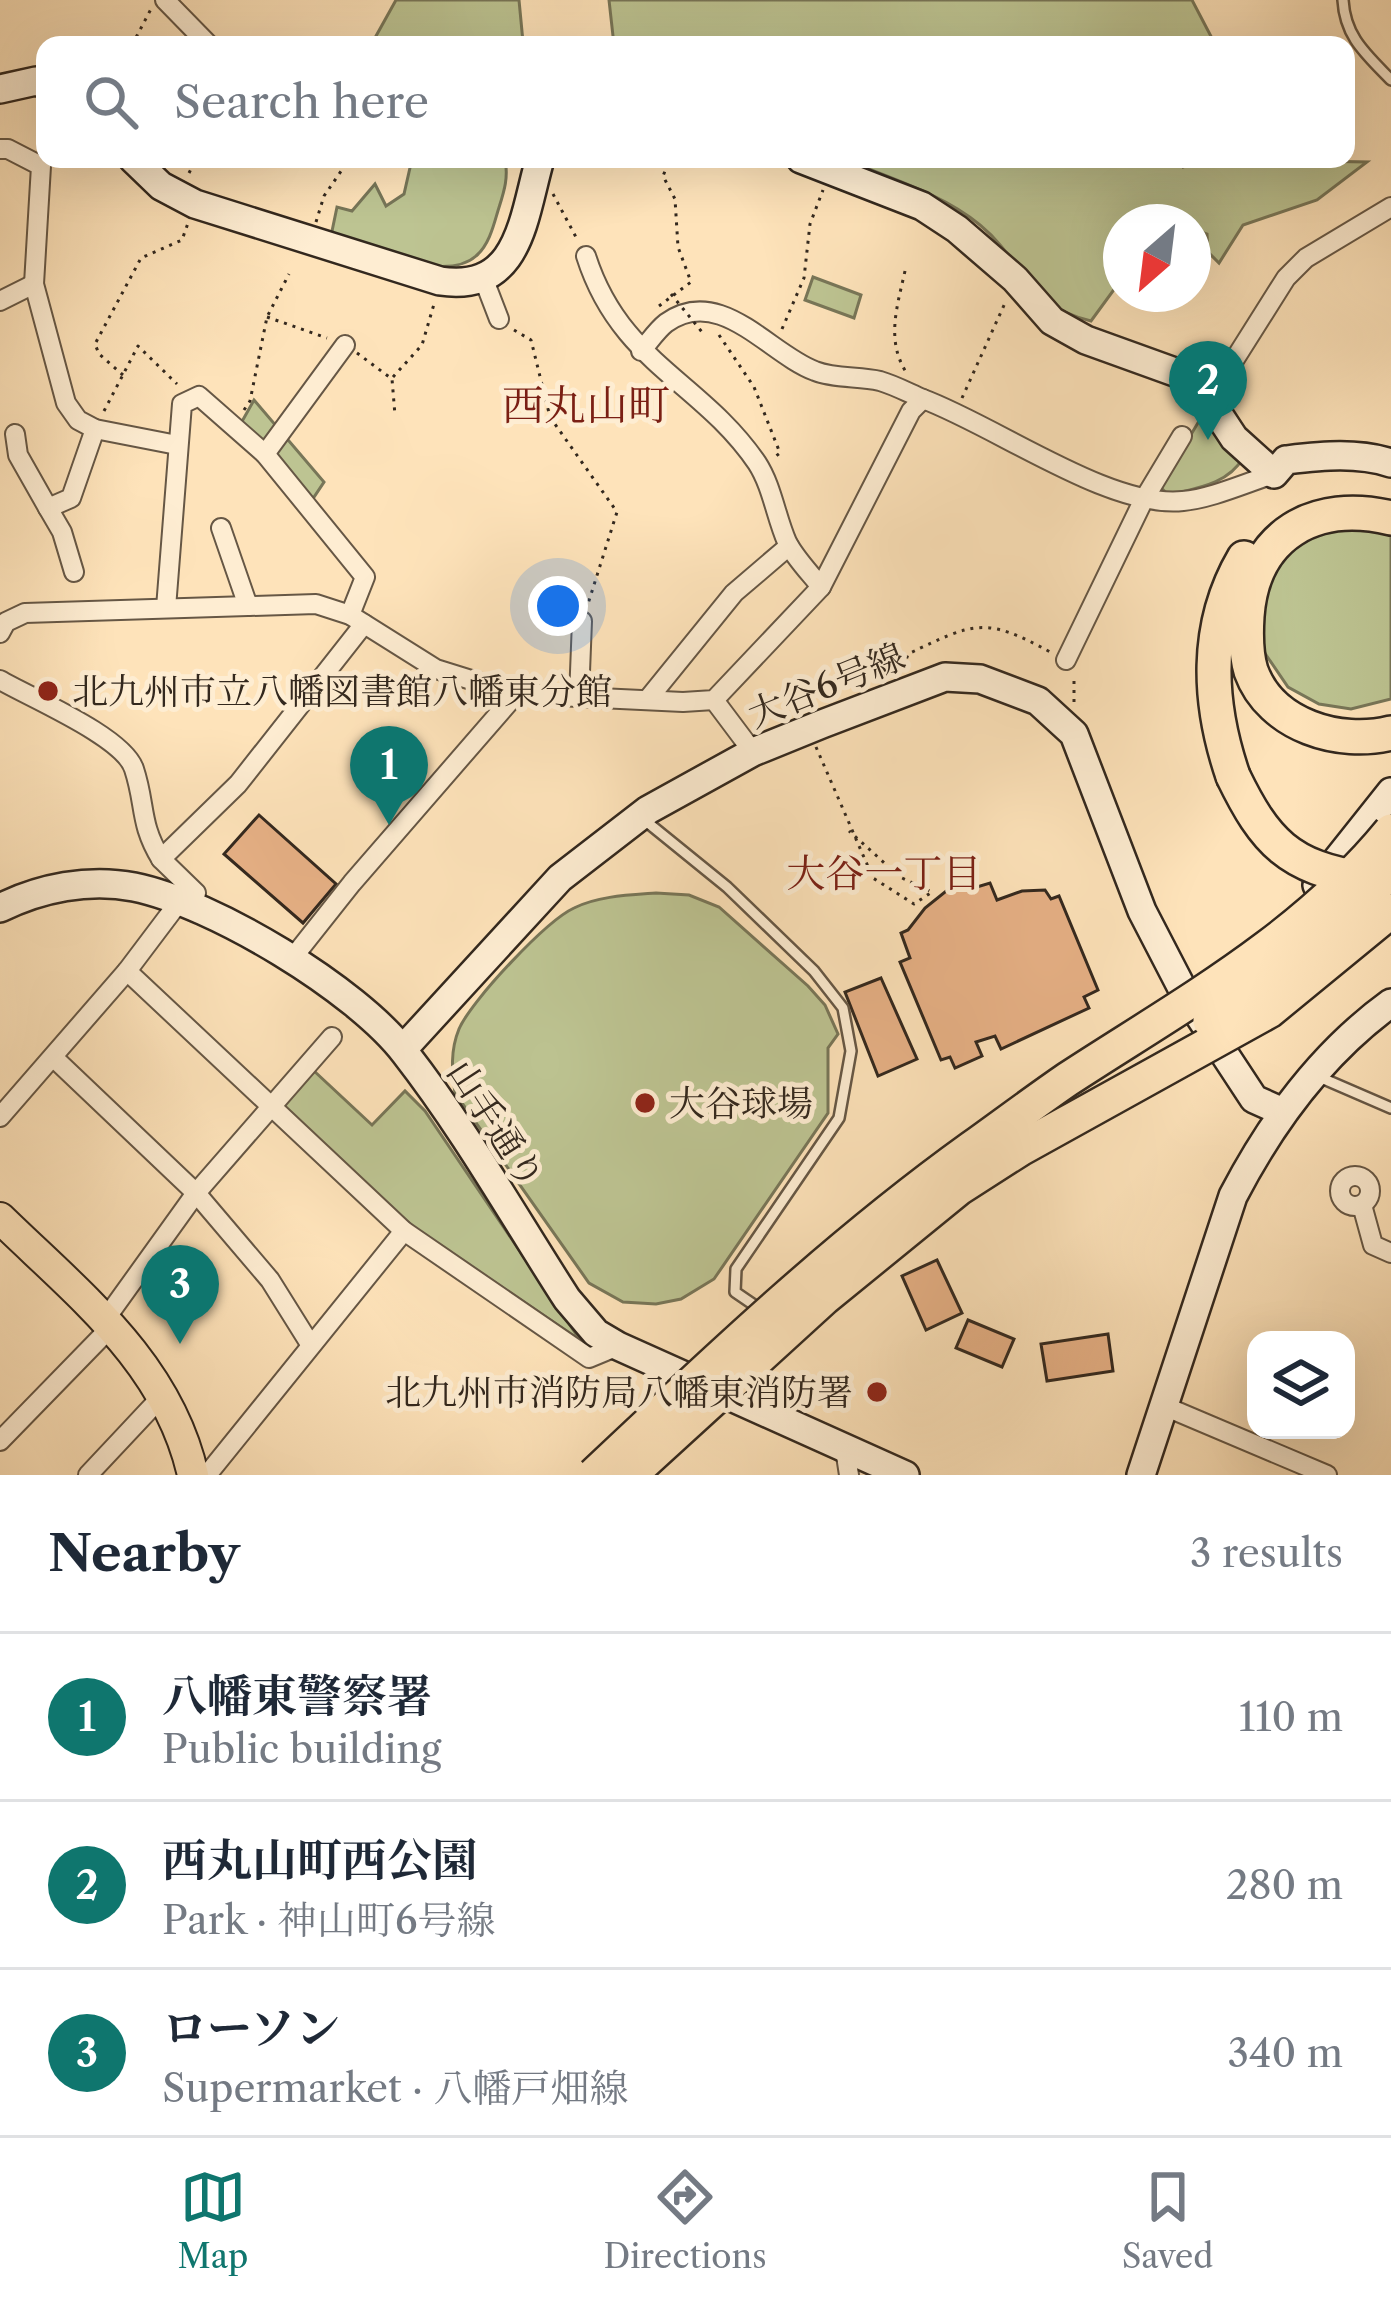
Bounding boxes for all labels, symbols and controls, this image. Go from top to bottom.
search box [36,36,1355,168]
icon: search [78,69,144,135]
text: Search here [174,74,429,130]
north arrow [1103,204,1211,312]
pin: 2 [1169,341,1247,440]
district label: 西丸山町 [502,379,670,431]
your location [528,576,588,636]
street label: 大谷6号線 [741,634,911,736]
place label: 北九州市立八幡図書館八幡東分館 [72,669,612,713]
marker: 北九州市立八幡図書館八幡東分館 [35,678,61,704]
pin: 1 [350,726,428,825]
district label: 大谷一丁目 [786,849,982,897]
street label: 山手通り [438,1052,554,1196]
place label: 大谷球場 [669,1081,813,1125]
marker: 大谷球場 [632,1090,658,1116]
pin: 3 [141,1245,219,1344]
map controls [1247,1331,1355,1439]
button: layers [1247,1331,1355,1439]
place label: 北九州市消防局八幡東消防署 [385,1370,853,1414]
marker: 北九州市消防局八幡東消防署 [864,1379,890,1405]
text: Nearby [48,1522,240,1584]
text: 3 results [1190,1529,1343,1577]
text: 八幡東警察署 [162,1668,432,1724]
text: 1 [78,1693,96,1741]
text: 110 m [1239,1693,1343,1741]
text: Public building [162,1725,441,1773]
text: 西丸山町西公園 [162,1832,477,1888]
text: 2 [75,1861,99,1909]
text: 280 m [1226,1861,1343,1909]
text: Park · 神山町6号線 [162,1896,496,1944]
text: ローソン [162,2000,340,2056]
text: 3 [76,2029,98,2077]
text: 340 m [1228,2029,1343,2077]
text: Supermarket · 八幡戸畑線 [162,2064,628,2112]
tab: Map [178,2164,248,2277]
tab: Directions [604,2164,767,2277]
tab: Saved [1122,2164,1213,2277]

